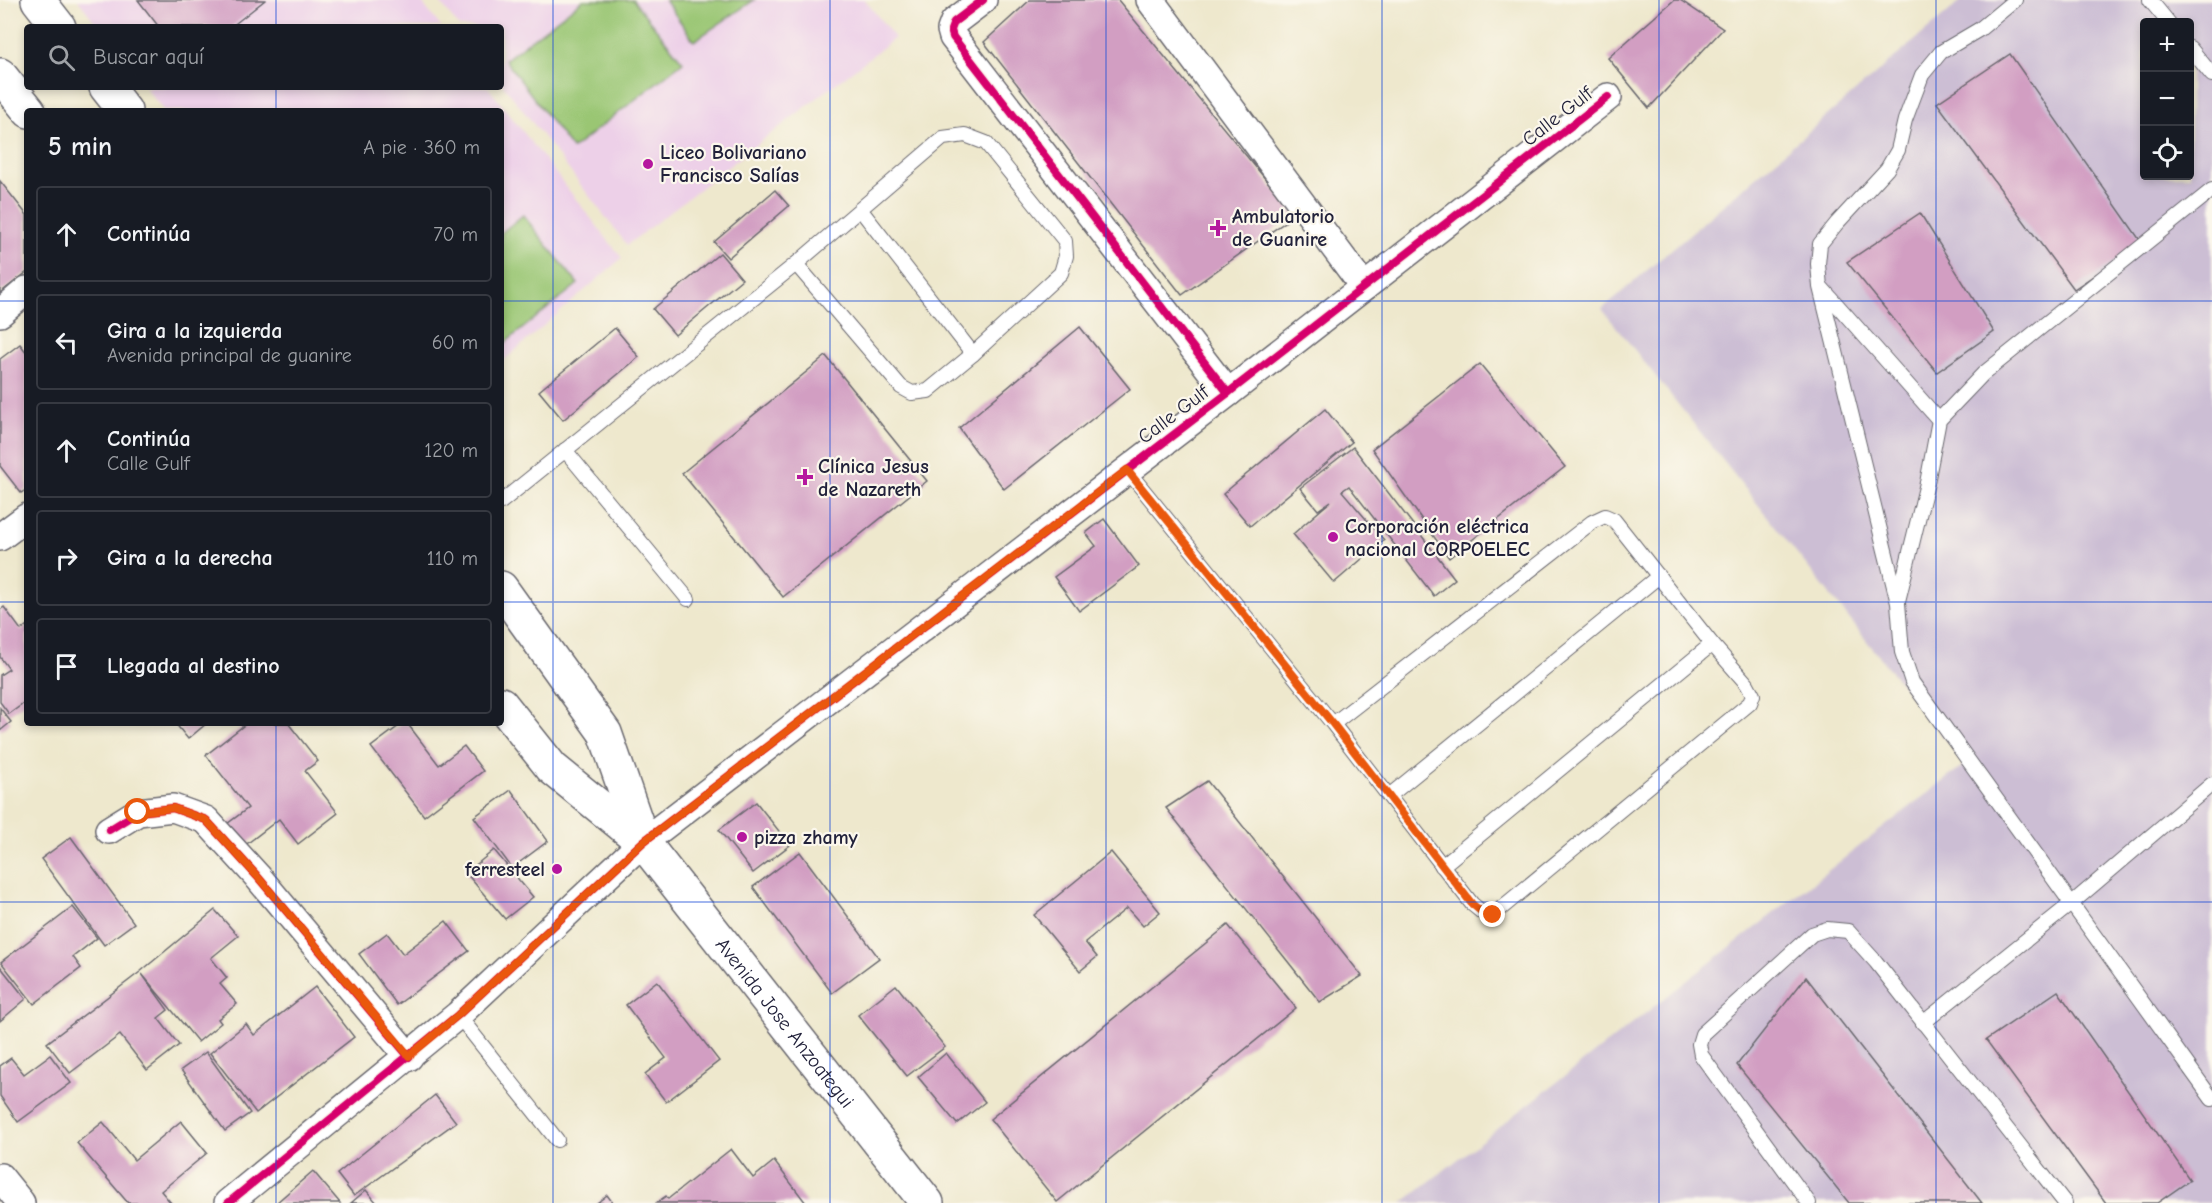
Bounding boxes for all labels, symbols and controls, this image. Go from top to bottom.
map controls [2140,18,2194,180]
button: + [2140,18,2194,72]
search box [24,24,504,90]
icon: search [45,41,78,74]
text: Buscar aquí [93,44,204,70]
button: − [2140,72,2194,126]
street label: Calle Gulf [1518,81,1598,151]
button: locate [2140,126,2194,180]
text: 5 min [48,132,112,162]
text: A pie · 360 m [363,136,480,159]
place label: Liceo Bolivariano Francisco Salías [660,141,807,187]
marker: Liceo Bolivariano Francisco Salías [641,157,655,171]
place label: Ambulatorio de Guanire [1232,205,1334,251]
icon: ahead [50,218,83,251]
marker: Ambulatorio de Guanire [1209,219,1227,237]
text: Continúa [107,221,191,247]
text: 70 m [433,223,478,246]
text: Gira a la izquierda [107,318,282,344]
icon: left [50,326,83,359]
text: 60 m [432,331,478,354]
text: Avenida principal de guanire [107,344,352,367]
street label: Calle Gulf [1133,380,1214,448]
text: Continúa [107,426,191,452]
icon: ahead [50,434,83,467]
text: 120 m [424,439,478,462]
text: Calle Gulf [107,452,190,475]
place label: Clínica Jesus de Nazareth [818,455,929,501]
marker: Clínica Jesus de Nazareth [796,468,814,486]
place label: Corporación eléctrica nacional CORPOELEC [1345,515,1530,561]
marker: Corporación eléctrica nacional CORPOELEC [1326,530,1340,544]
icon: right [50,542,83,575]
text: Gira a la derecha [107,545,273,571]
text: 110 m [427,547,478,570]
icon: arrive [50,650,83,683]
text: Llegada al destino [107,653,280,679]
route start [124,798,150,824]
place label: pizza zhamy [754,826,859,849]
marker: pizza zhamy [735,830,749,844]
place label: ferresteel [464,858,545,881]
marker: ferresteel [550,862,564,876]
route end [1479,901,1505,927]
street label: Avenida Jose Anzoategui [711,933,859,1113]

